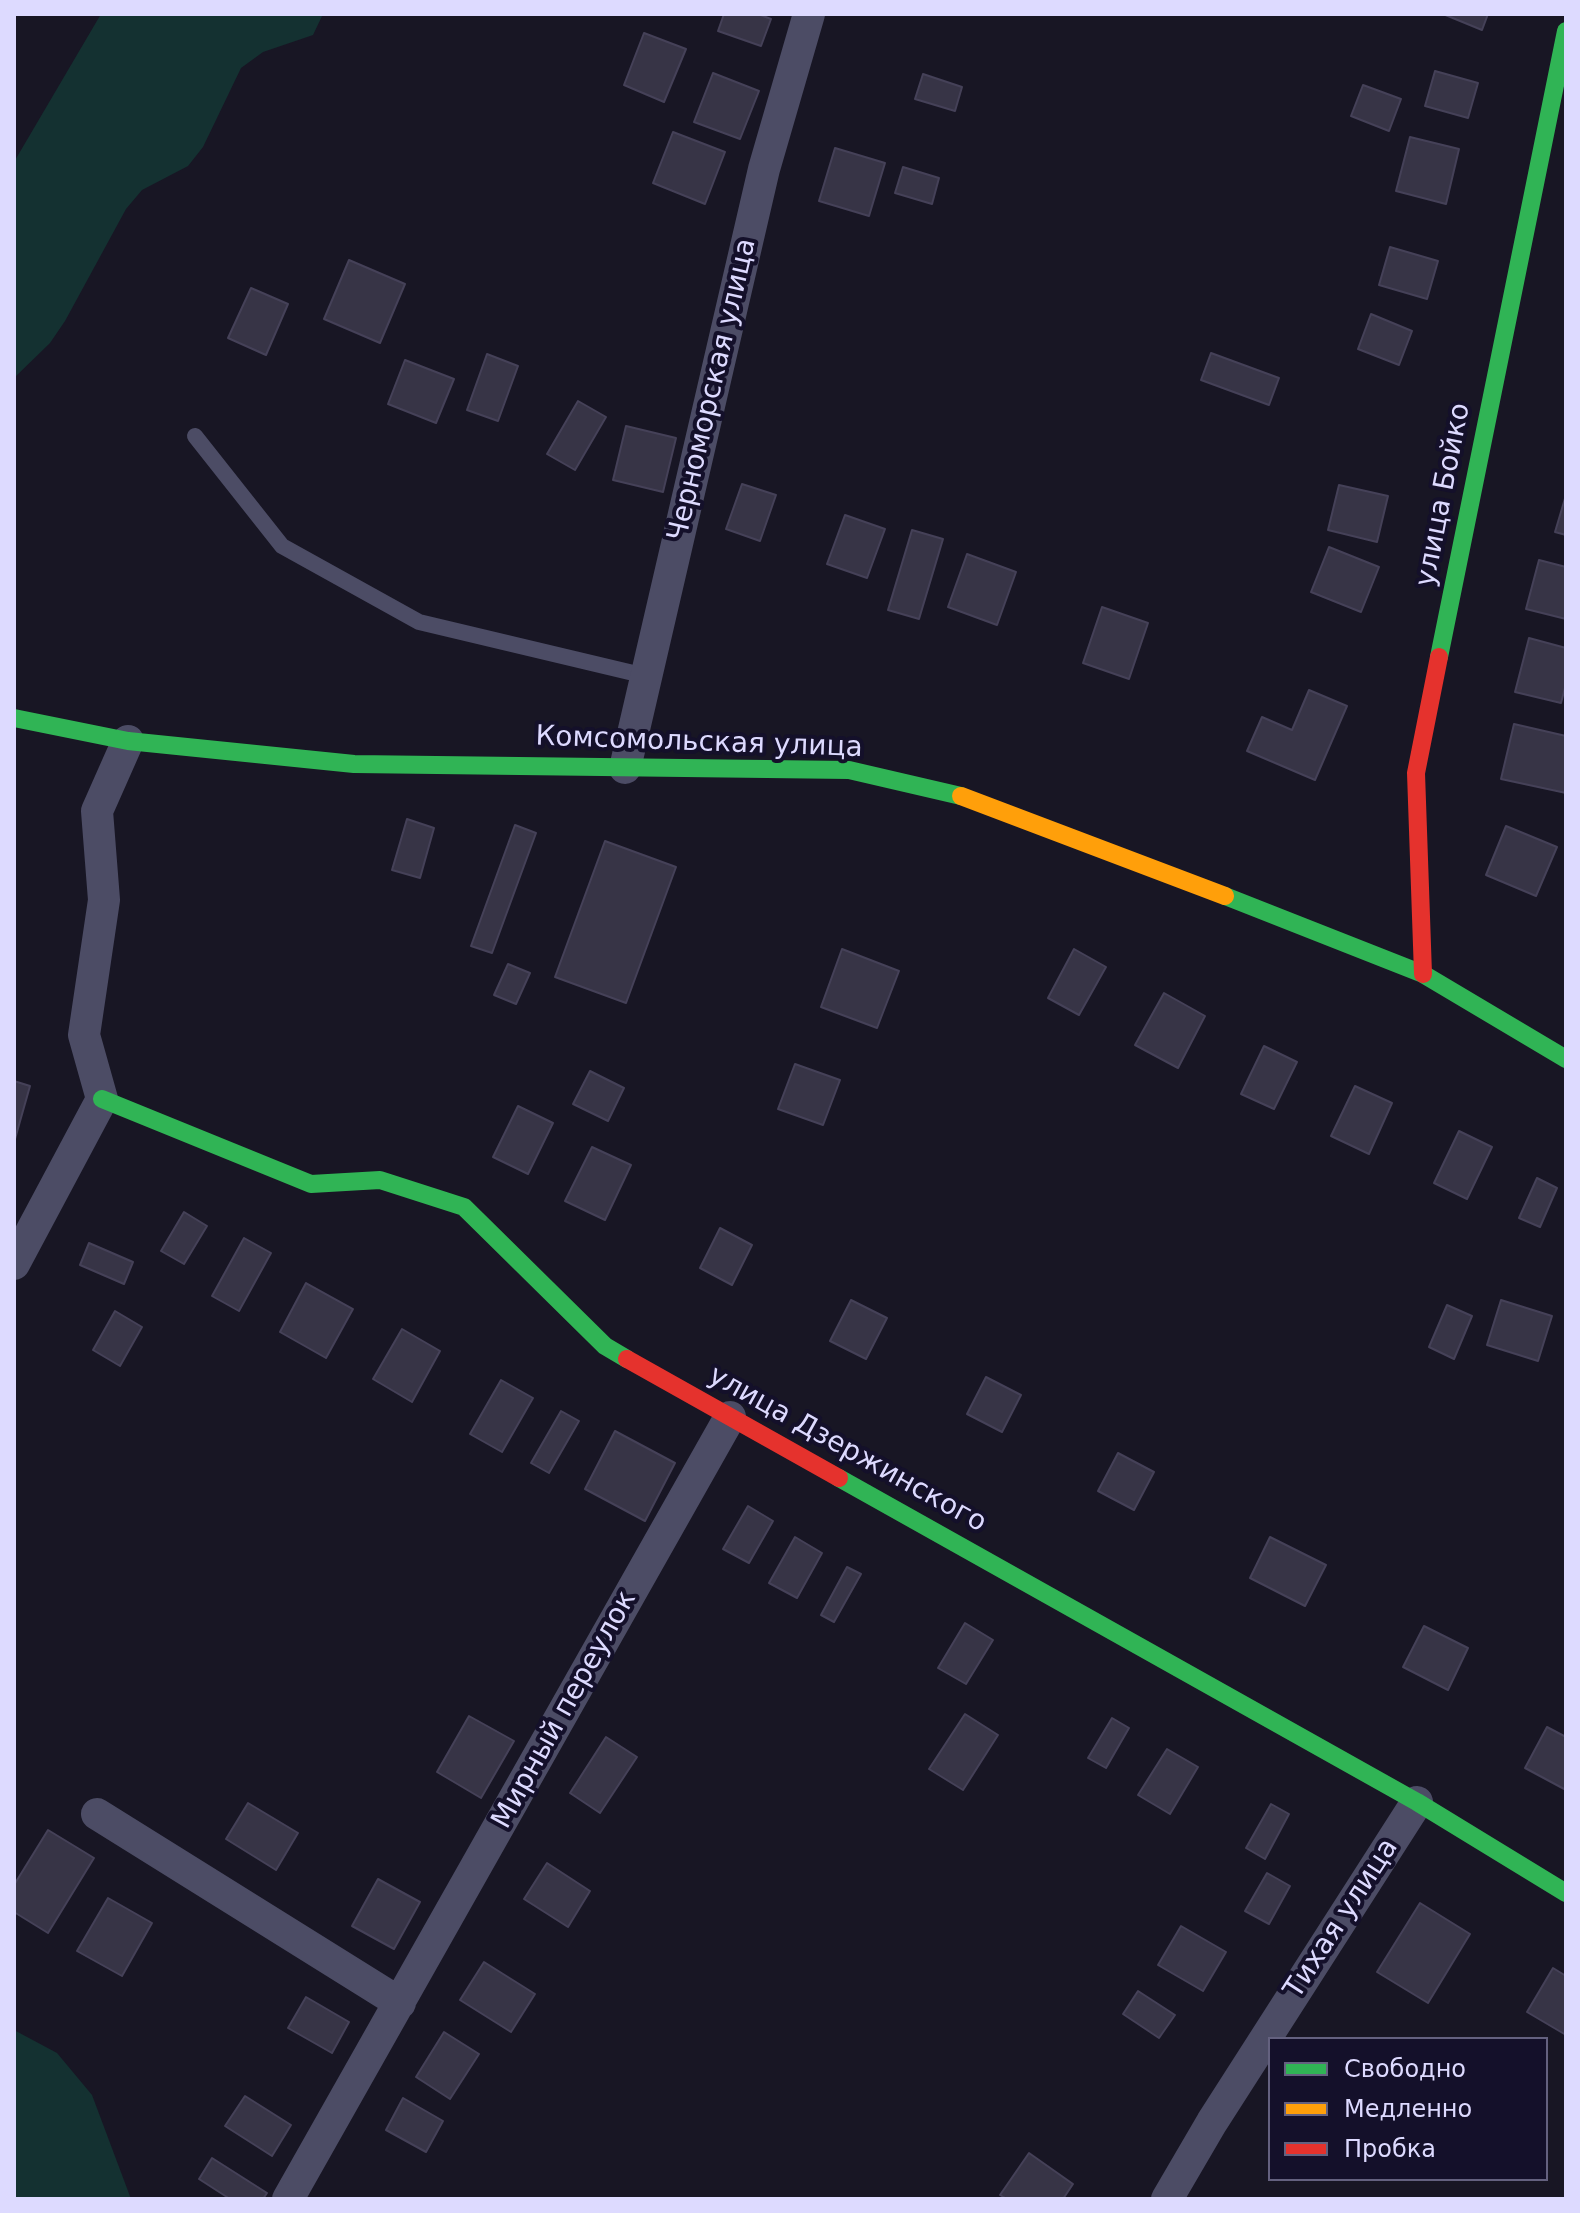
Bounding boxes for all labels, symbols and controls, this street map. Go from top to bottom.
street label: Черноморская улица [662,235,764,545]
street label: улица Бойко [1410,400,1478,590]
street label: Комсомольская улица [535,720,863,766]
street label: улица Дзержинского [702,1360,992,1540]
street label: Мирный переулок [486,1585,644,1835]
street label: Тихая улица [1278,1833,1406,2005]
legend [1268,2037,1548,2181]
text: Свободно [1344,2055,1466,2083]
text: Медленно [1344,2095,1472,2123]
text: Пробка [1344,2135,1436,2163]

